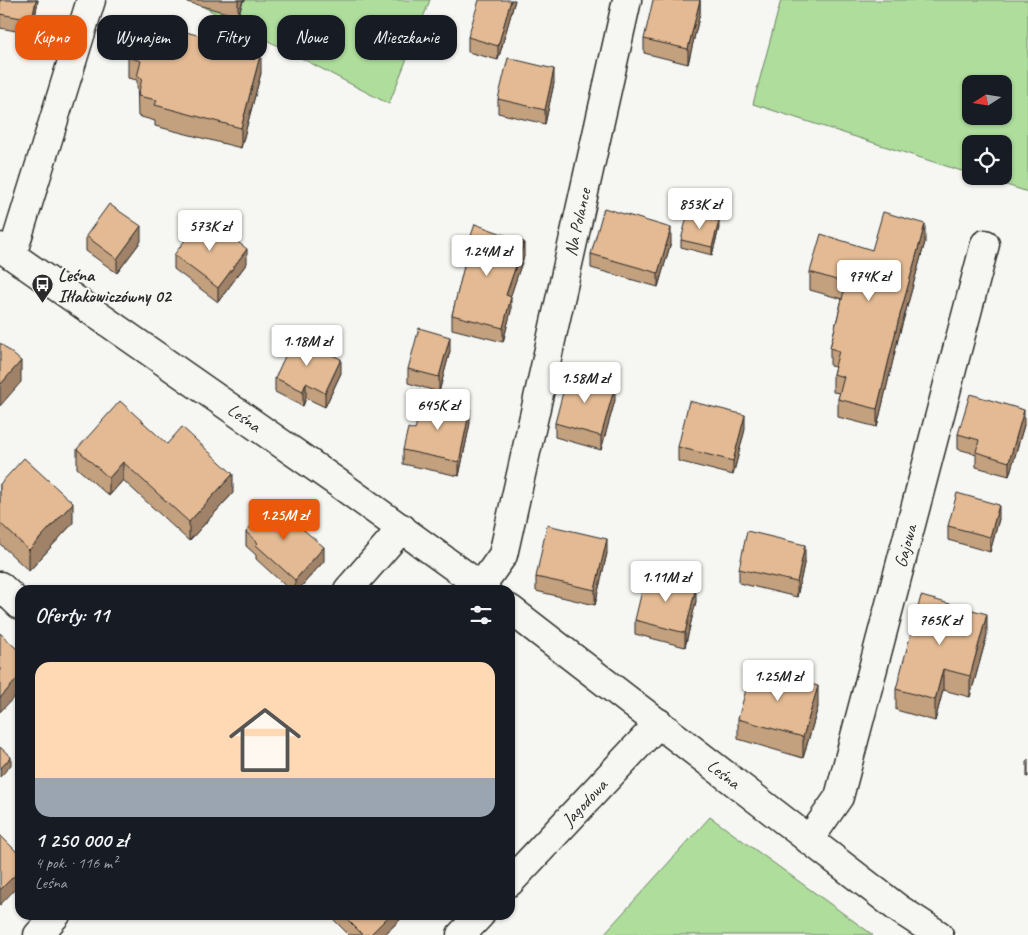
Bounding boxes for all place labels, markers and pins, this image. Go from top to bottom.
pin: 853K zł [654,188,746,230]
pin: 573K zł [164,210,256,252]
pin: 1.24M zł [435,234,539,277]
pin: 974K zł [823,260,915,302]
place label: Leśna Iłłakowiczówny 02 [58,264,173,307]
bus stop icon: Leśna Iłłakowiczówny 02 [30,273,54,304]
pin: 1.18M zł [255,324,359,367]
pin: 1.58M zł [533,362,637,404]
pin: 645K zł [392,388,484,431]
pin: 1.25M zł [232,498,336,541]
pin: 1.11M zł [614,560,718,603]
pin: 765K zł [894,604,986,646]
pin: 1.25M zł [726,660,830,702]

